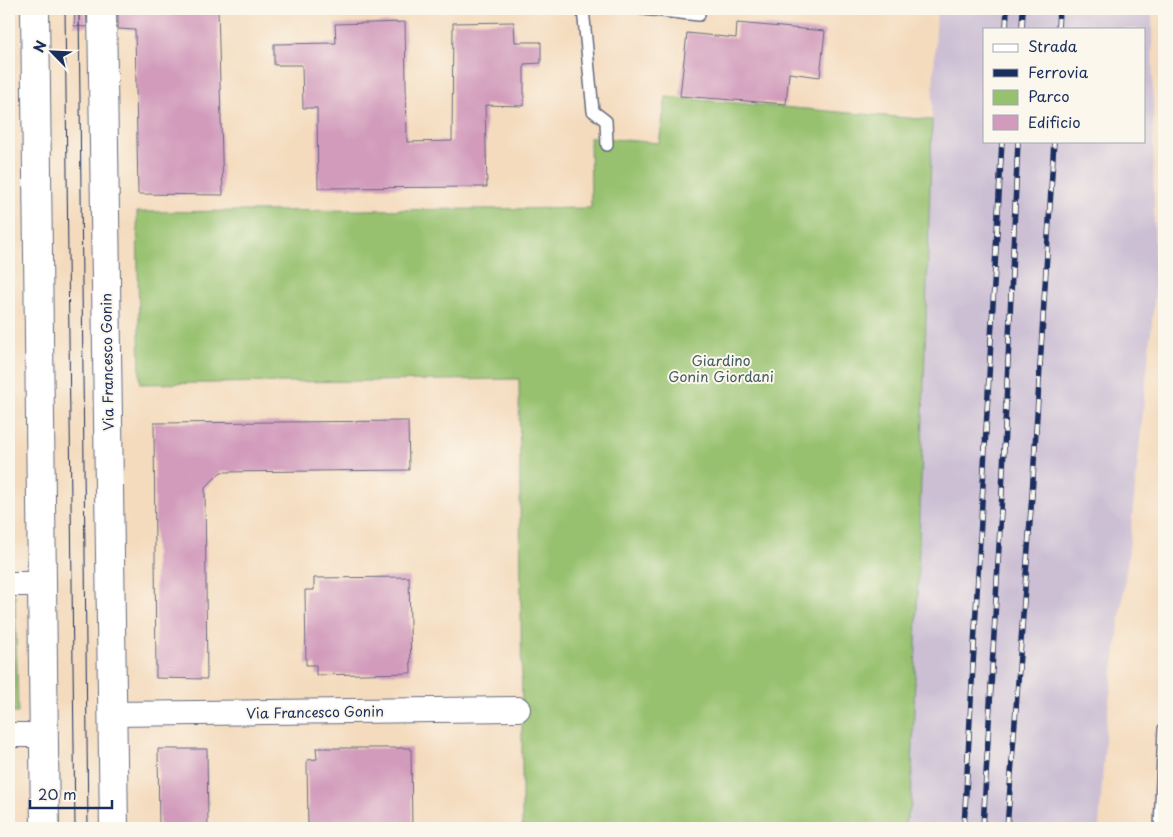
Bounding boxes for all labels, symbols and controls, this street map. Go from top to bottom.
north arrow [28,28,78,78]
legend [983,28,1146,142]
text: Strada [1028,34,1078,57]
text: N [28,37,52,56]
text: Ferrovia [1028,60,1089,83]
text: Parco [1028,84,1070,107]
text: Edificio [1028,110,1081,133]
street label: Via Francesco Gonin [95,293,119,431]
park label: Giardino Gonin Giordani [668,350,774,387]
street label: Via Francesco Gonin [246,700,384,724]
scale bar [30,777,112,809]
text: 20 m [38,782,77,805]

